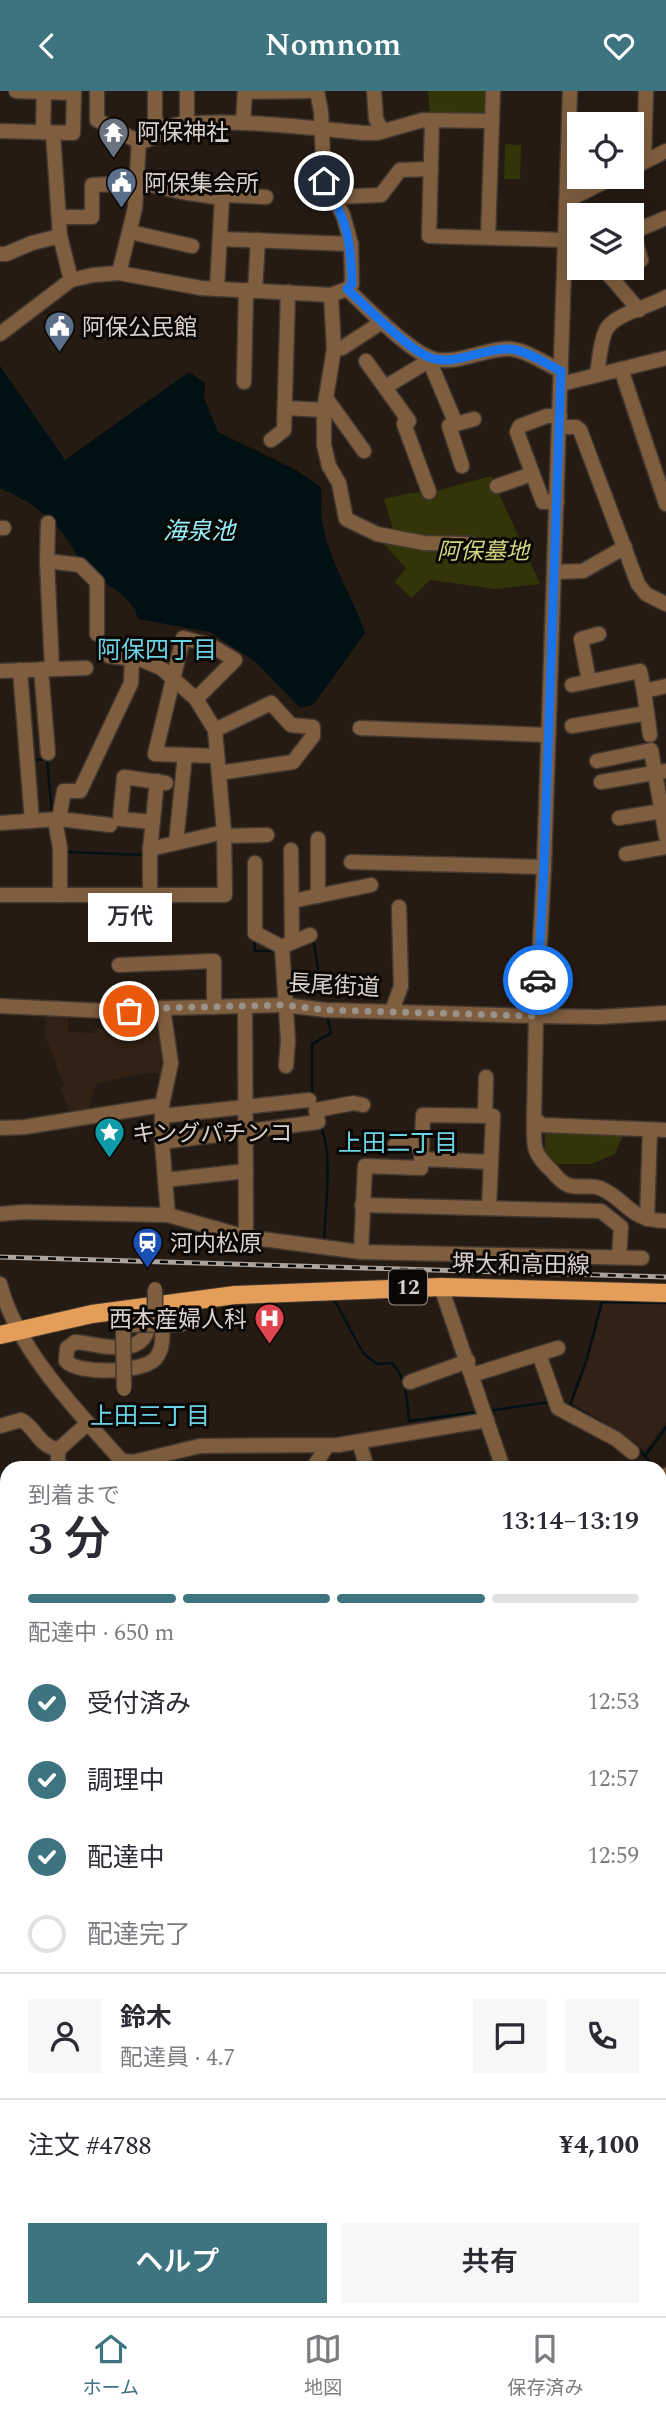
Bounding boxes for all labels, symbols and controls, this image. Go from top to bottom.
text: Nomnom [265,21,401,70]
icon: back [28,27,66,65]
icon: heart [600,27,638,65]
map controls [567,112,644,280]
button: locate [567,112,644,189]
temple icon: 阿保神社 [97,115,131,159]
place label: 阿保神社 [137,116,229,151]
pin [294,151,354,211]
icon: home [305,162,343,200]
public building icon: 阿保集会所 [104,166,138,210]
place label: 阿保集会所 [144,167,259,202]
button: layers [567,203,644,280]
public building icon: 阿保公民館 [42,310,76,354]
place label: 阿保公民館 [82,311,197,346]
water label: 海泉池 [163,514,237,550]
park label: 阿保墓地 [437,535,531,570]
district label: 阿保四丁目 [97,633,217,669]
callout: 万代 [87,892,171,941]
text: 万代 [107,900,153,935]
courier [503,945,573,1015]
icon: car [519,961,557,999]
street label: 長尾街道 [287,967,381,1006]
pin [99,981,159,1041]
icon: bag [110,992,148,1030]
place icon: キングパチンコ [92,1116,126,1160]
place label: キングパチンコ [132,1117,292,1152]
district label: 上田二丁目 [338,1126,458,1162]
station icon: 河内松原 [130,1226,164,1270]
place label: 河内松原 [170,1227,262,1262]
street label: 堺大和高田線 [452,1247,590,1284]
road number: 12 [389,1269,427,1305]
hospital icon: 西本産婦人科 [253,1302,287,1346]
place label: 西本産婦人科 [109,1303,247,1338]
district label: 上田三丁目 [90,1399,210,1435]
text: 到着まで [28,1479,120,1514]
text: 13:14–13:19 [501,1501,639,1541]
text: 3 分 [28,1505,110,1575]
text: 配達中 · 650 m [28,1616,174,1651]
icon: check [28,1684,66,1722]
text: 受付済み [87,1684,191,1724]
text: 12:53 [587,1685,639,1720]
icon: check [28,1761,66,1799]
text: 調理中 [87,1761,165,1801]
text: 12:57 [587,1762,639,1797]
icon: check [28,1838,66,1876]
text: 配達中 [87,1838,165,1878]
text: 12:59 [587,1839,639,1874]
text: 配達完了 [87,1915,191,1955]
text: 鈴木 [120,1998,172,2038]
button: person [28,1999,102,2073]
button: chat [473,1999,547,2073]
button: phone [565,1999,639,2073]
text: 配達員 · 4.7 [120,2041,235,2076]
text: ¥4,100 [559,2125,639,2165]
text: 注文 #4788 [28,2126,152,2166]
button: ヘルプ [28,2223,327,2303]
button: 共有 [341,2223,639,2303]
tab: ホーム [83,2330,139,2403]
tab: 地図 [304,2330,342,2403]
tab: 保存済み [507,2330,583,2403]

